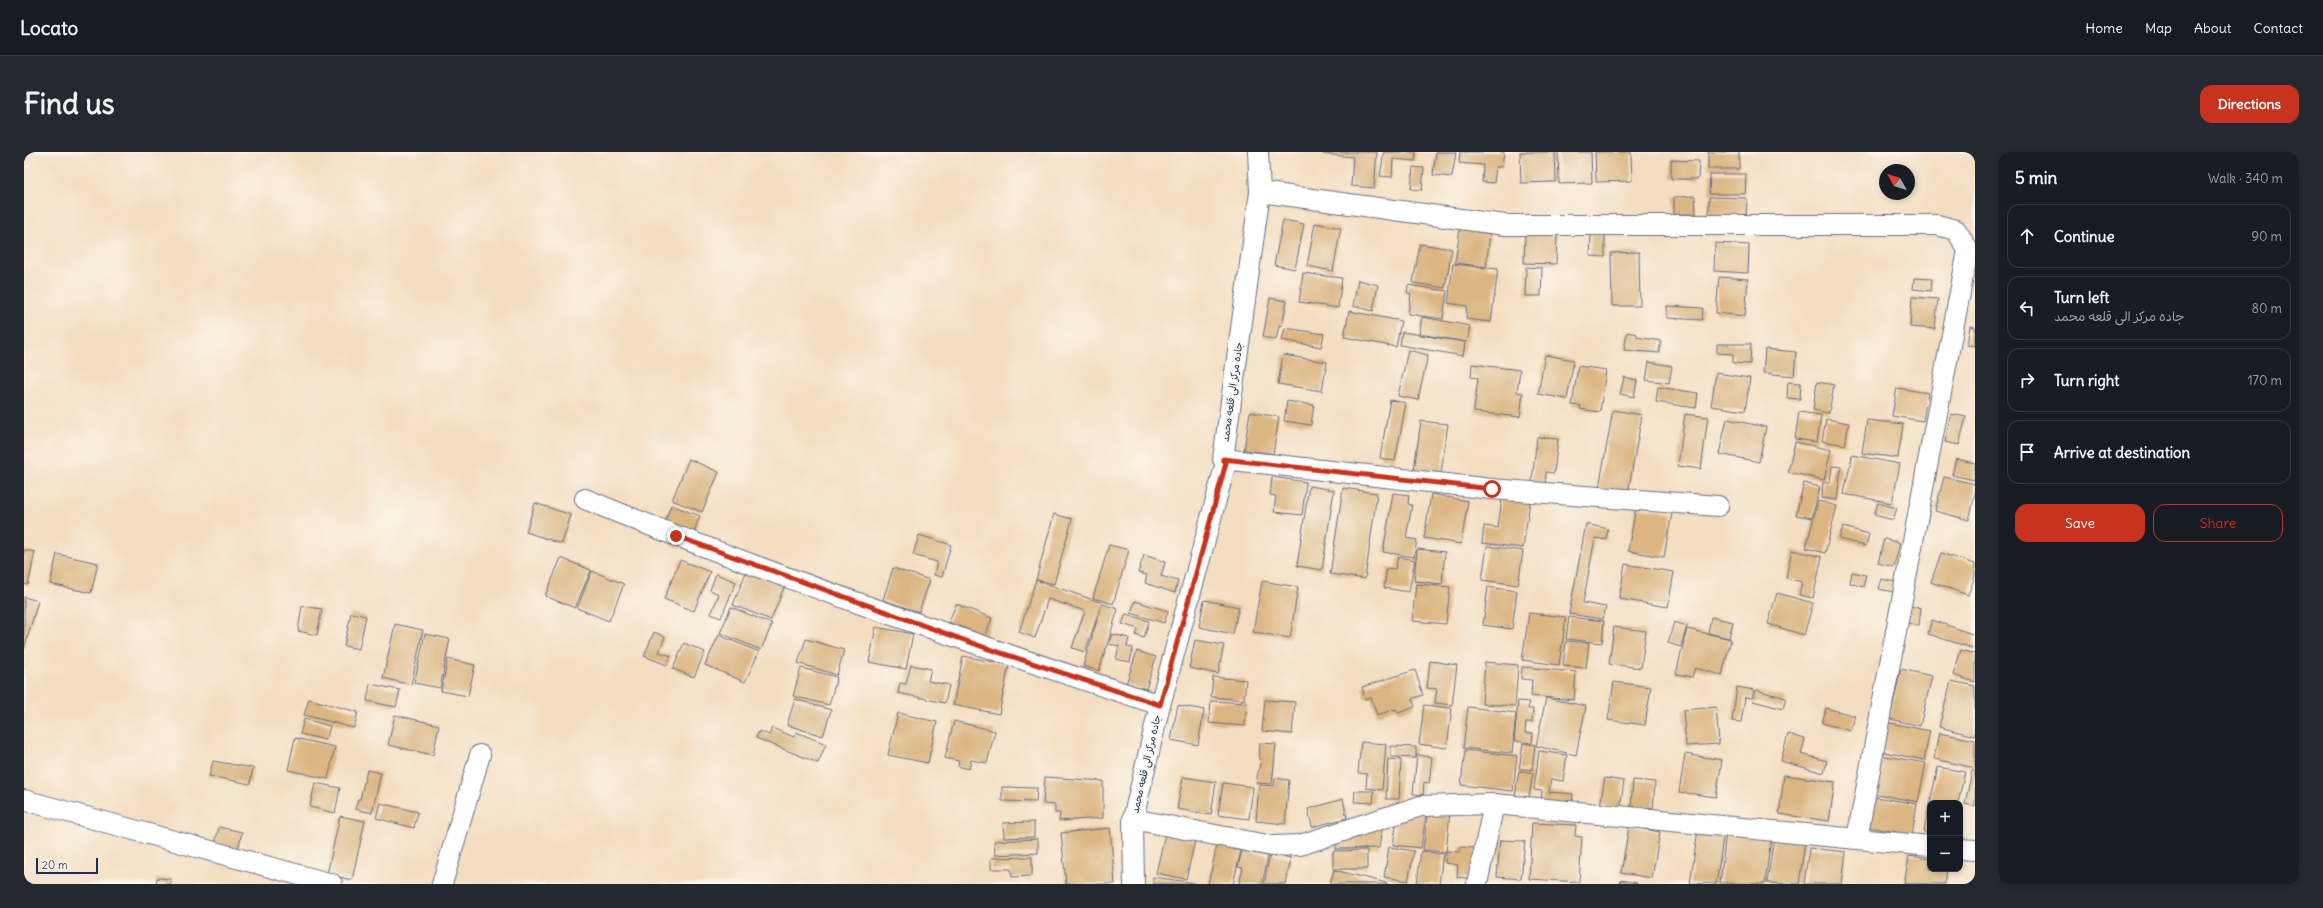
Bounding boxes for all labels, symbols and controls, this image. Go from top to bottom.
text: Locato [20,16,78,40]
text: Home [2085,19,2123,37]
text: Map [2145,19,2172,37]
text: About [2194,19,2232,37]
text: Contact [2254,19,2303,37]
button: Directions [2200,85,2299,123]
text: Find us [24,86,115,122]
north arrow [1879,164,1915,200]
text: 5 min [2015,167,2057,189]
text: Walk · 340 m [2208,170,2283,187]
icon: ahead [2016,225,2038,247]
text: Continue [2054,227,2115,246]
text: 90 m [2251,228,2282,245]
text: Turn left [2054,288,2109,307]
icon: left [2016,297,2038,319]
text: 80 m [2251,300,2282,317]
text: جاده مرکز الی قلعه محمد [2054,308,2184,325]
street label: جاده مرکز الی قلعه محمد [1219,341,1246,443]
icon: right [2016,369,2038,391]
text: Turn right [2054,371,2119,390]
text: 170 m [2247,372,2282,389]
icon: arrive [2016,441,2038,463]
text: Arrive at destination [2054,443,2190,462]
route start [1483,480,1501,498]
button: Save [2015,504,2145,542]
button: Share [2153,504,2283,542]
route end [667,527,685,545]
street label: جاده مرکز الی قلعه محمد [1128,714,1165,815]
map controls [1927,800,1963,872]
button: + [1927,800,1963,836]
button: − [1927,836,1963,872]
scale bar [36,856,98,875]
text: 20 m [42,858,68,872]

